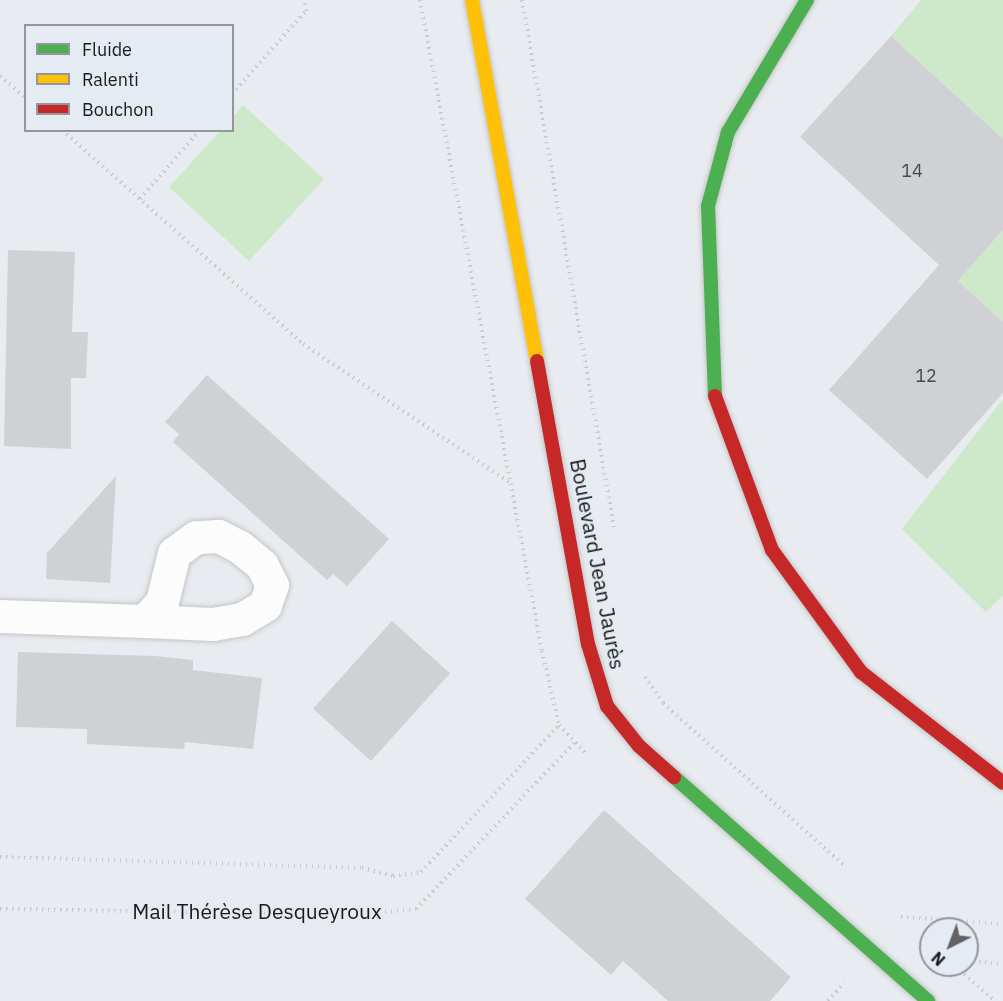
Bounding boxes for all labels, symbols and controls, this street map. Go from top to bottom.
legend [24,24,234,132]
text: Fluide [82,38,132,61]
text: Ralenti [82,68,139,91]
text: Bouchon [82,98,154,121]
house number: 14 [901,160,923,182]
house number: 12 [915,365,937,387]
street label: Boulevard Jean Jaurès [565,457,631,671]
street label: Mail Thérèse Desqueyroux [132,898,382,924]
north arrow [919,917,979,977]
text: N [927,948,949,970]

